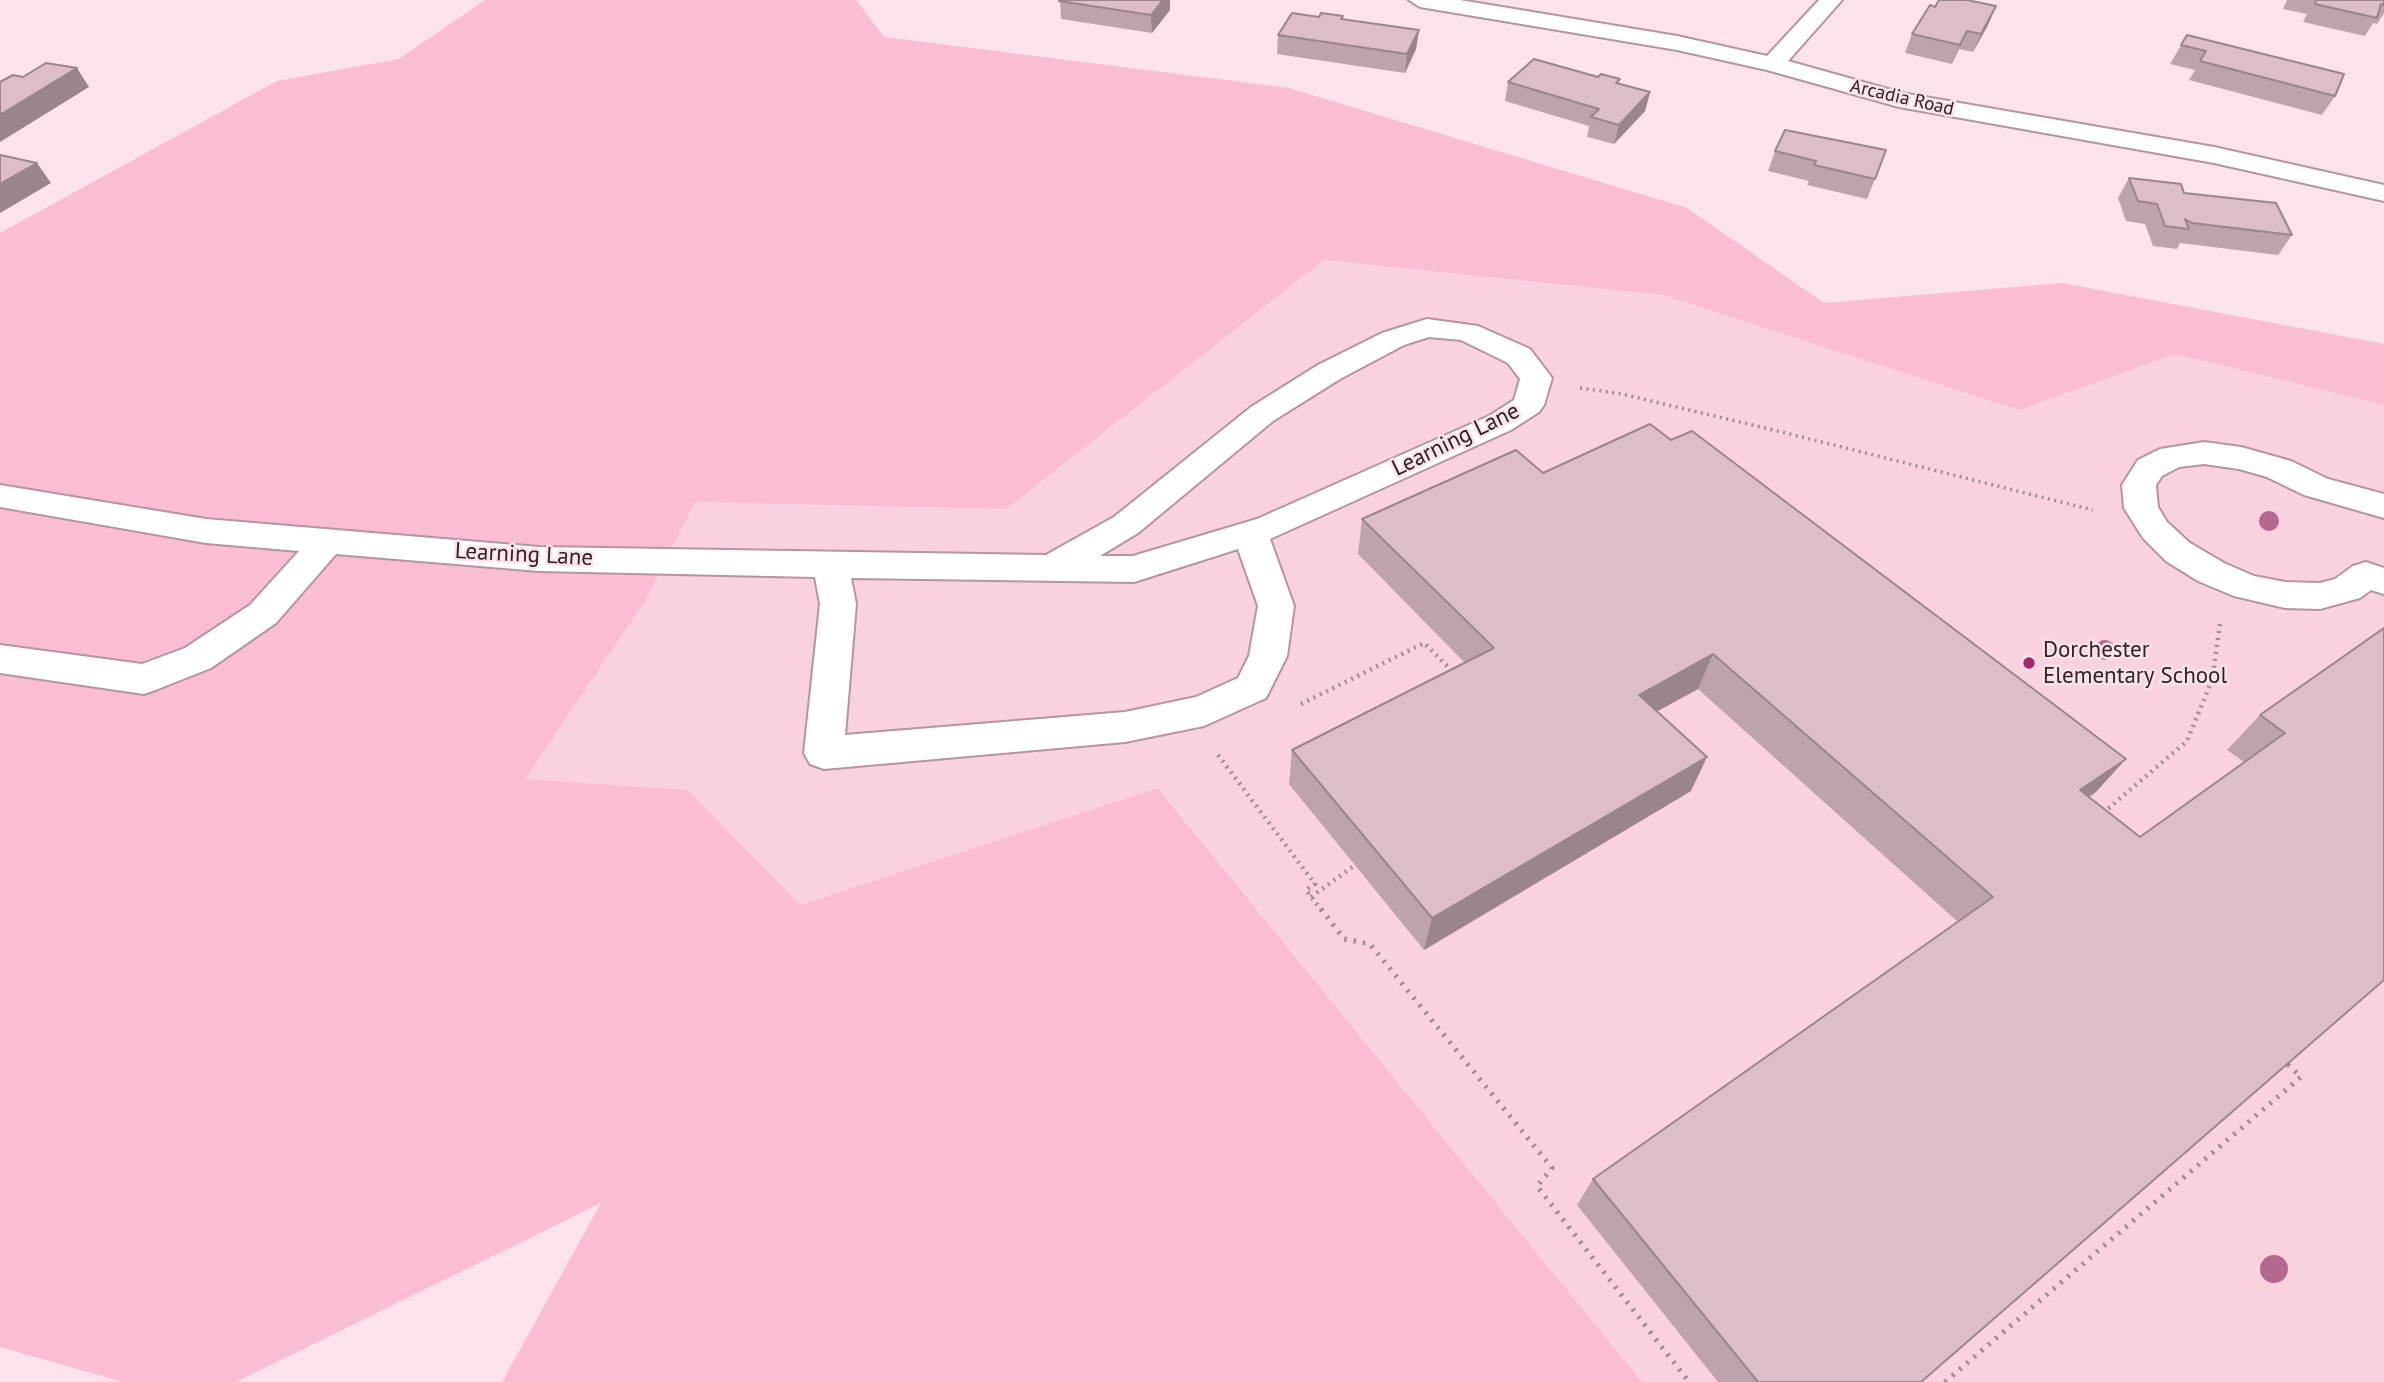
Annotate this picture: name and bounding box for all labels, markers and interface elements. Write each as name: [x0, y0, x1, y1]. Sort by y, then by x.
street label: Arcadia Road: [1848, 75, 1956, 121]
street label: Learning Lane: [1388, 397, 1524, 483]
street label: Learning Lane: [454, 538, 594, 572]
place label: Dorchester Elementary School: [2043, 636, 2227, 690]
marker: Dorchester Elementary School: [2021, 655, 2037, 671]

